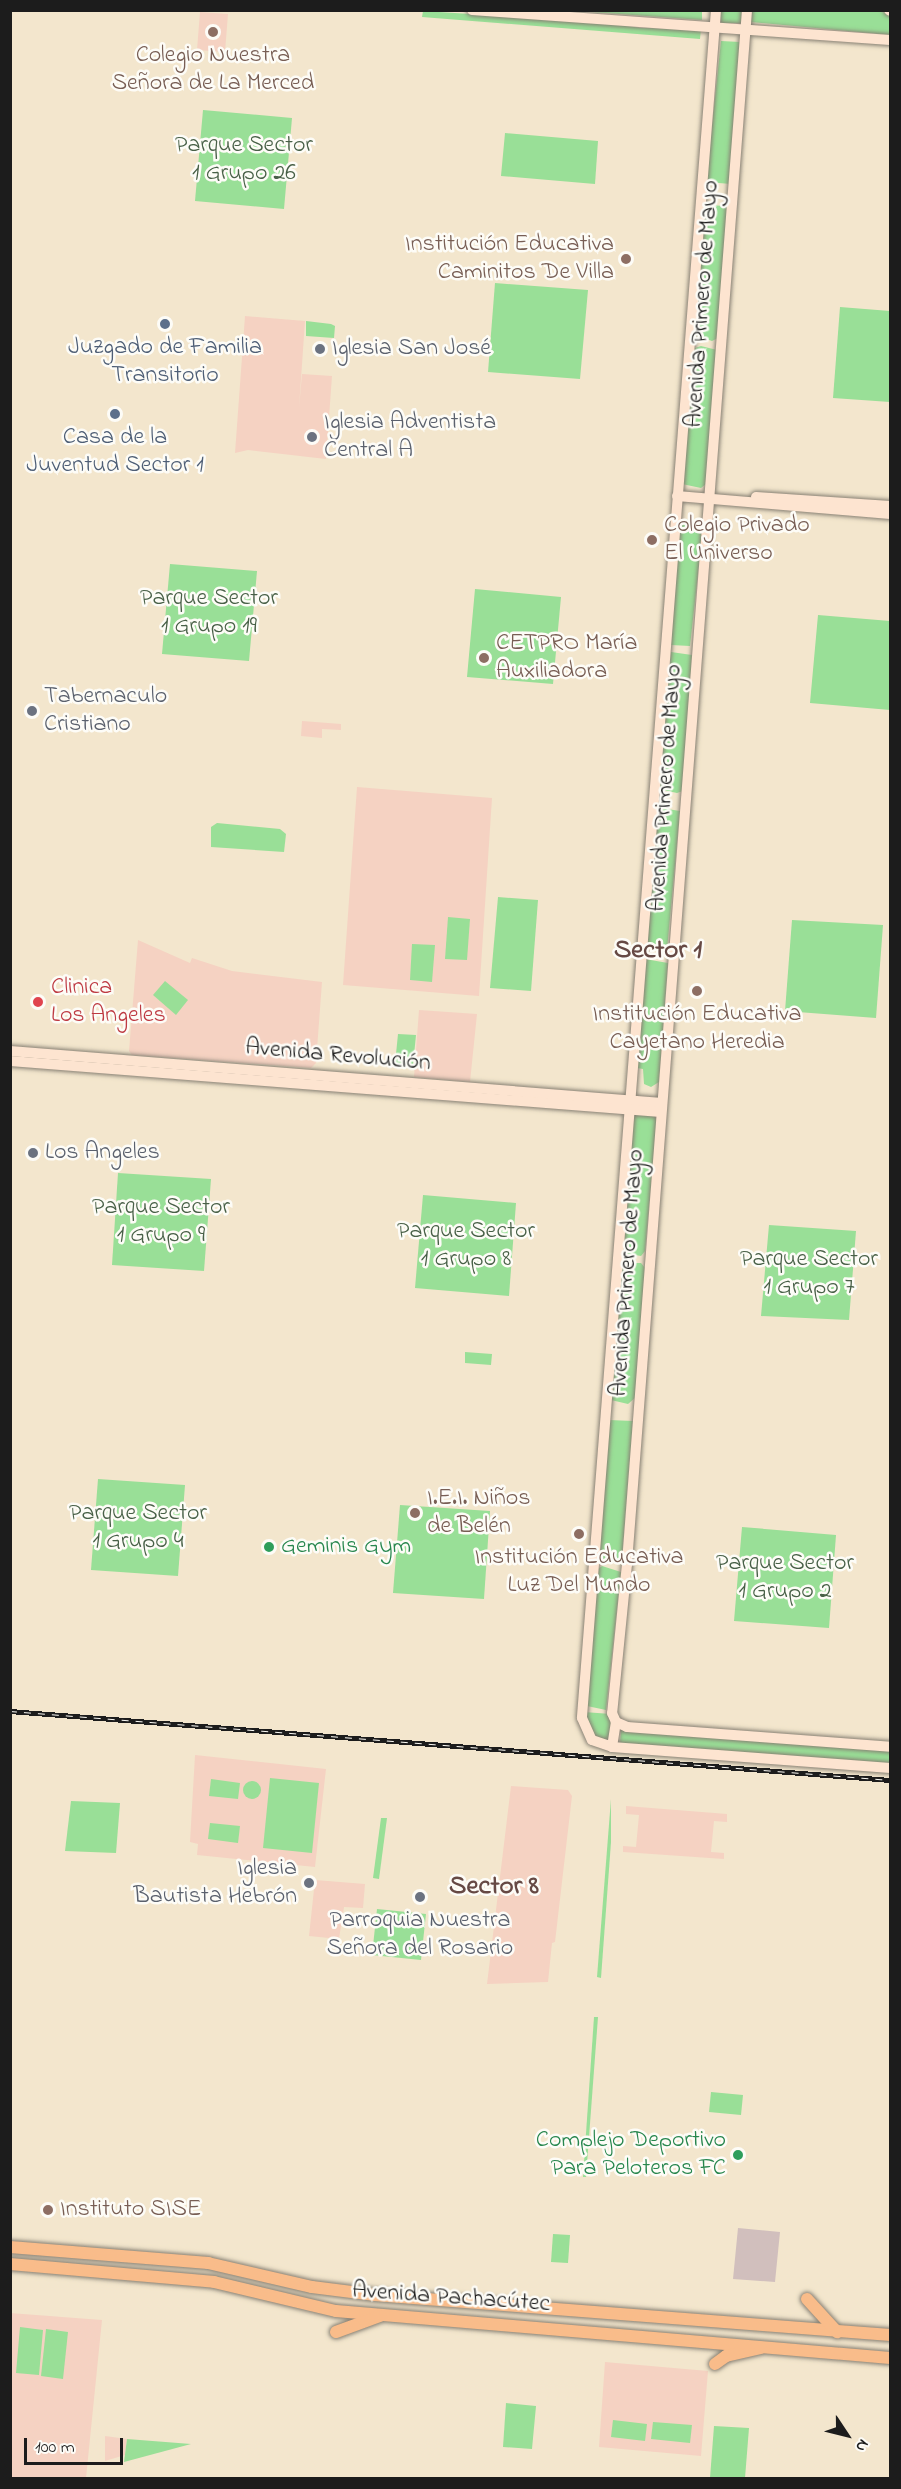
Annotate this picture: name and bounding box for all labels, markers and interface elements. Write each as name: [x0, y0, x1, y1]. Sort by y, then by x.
marker: Colegio Nuestra Señora de La Merced: [206, 25, 220, 39]
place label: Colegio Nuestra Señora de La Merced: [112, 42, 314, 98]
park label: Parque Sector 1 Grupo 26: [175, 132, 313, 188]
street label: Avenida Primero de Mayo: [680, 179, 726, 429]
place label: Institución Educativa Caminitos De Villa: [405, 231, 614, 287]
marker: Institución Educativa Caminitos De Villa: [619, 252, 633, 266]
marker: Juzgado de Familia Transitorio: [158, 317, 172, 331]
place label: Juzgado de Familia Transitorio: [68, 334, 262, 390]
place label: Iglesia San José: [332, 335, 491, 363]
marker: Iglesia San José: [313, 342, 327, 356]
marker: Casa de la Juventud Sector 1: [108, 407, 122, 421]
place label: Iglesia Adventista Central A: [324, 409, 496, 465]
place label: Casa de la Juventud Sector 1: [26, 424, 204, 480]
marker: Iglesia Adventista Central A: [305, 430, 319, 444]
place label: Colegio Privado El Universo: [664, 512, 810, 568]
marker: Colegio Privado El Universo: [645, 533, 659, 547]
park label: Parque Sector 1 Grupo 19: [140, 585, 278, 641]
place label: CETPRO María Auxiliadora: [496, 630, 637, 686]
marker: CETPRO María Auxiliadora: [477, 651, 491, 665]
street label: Avenida Primero de Mayo: [643, 663, 689, 913]
place label: Tabernaculo Cristiano: [44, 683, 167, 739]
marker: Tabernaculo Cristiano: [25, 704, 39, 718]
district label: Sector 1: [614, 935, 702, 967]
place label: Clinica Los Angeles: [51, 974, 166, 1030]
marker: Institución Educativa Cayetano Heredia: [690, 984, 704, 998]
marker: Clinica Los Angeles: [29, 993, 47, 1011]
place label: Institución Educativa Cayetano Heredia: [593, 1001, 801, 1057]
street label: Avenida Revolución: [244, 1034, 432, 1078]
place label: Los Angeles: [45, 1139, 160, 1167]
marker: Los Angeles: [26, 1146, 40, 1160]
street label: Avenida Primero de Mayo: [605, 1148, 651, 1398]
park label: Parque Sector 1 Grupo 9: [92, 1194, 230, 1250]
park label: Parque Sector 1 Grupo 8: [397, 1218, 535, 1274]
park label: Parque Sector 1 Grupo 7: [740, 1246, 878, 1302]
place label: I.E.I. Niños de Belén: [427, 1485, 531, 1541]
park label: Parque Sector 1 Grupo 4: [69, 1500, 207, 1556]
marker: I.E.I. Niños de Belén: [408, 1506, 422, 1520]
marker: Institución Educativa Luz Del Mundo: [572, 1527, 586, 1541]
place label: Geminis Gym: [281, 1533, 411, 1561]
marker: Geminis Gym: [262, 1540, 276, 1554]
place label: Institución Educativa Luz Del Mundo: [475, 1544, 683, 1600]
park label: Parque Sector 1 Grupo 2: [716, 1550, 854, 1606]
place label: Iglesia Bautista Hebrón: [133, 1855, 297, 1911]
district label: Sector 8: [449, 1871, 539, 1903]
marker: Iglesia Bautista Hebrón: [302, 1876, 316, 1890]
marker: Parroquia Nuestra Señora del Rosario: [413, 1890, 427, 1904]
place label: Parroquia Nuestra Señora del Rosario: [327, 1907, 513, 1963]
place label: Complejo Deportivo Para Peloteros FC: [536, 2127, 726, 2183]
marker: Complejo Deportivo Para Peloteros FC: [731, 2148, 745, 2162]
place label: Instituto SISE: [60, 2196, 201, 2224]
marker: Instituto SISE: [41, 2203, 55, 2217]
street label: Avenida Pachacútec: [351, 2277, 551, 2319]
north arrow: [817, 2405, 877, 2465]
scale bar: [27, 2426, 126, 2464]
text: N: [849, 2434, 875, 2457]
text: 100 m: [35, 2435, 75, 2461]

